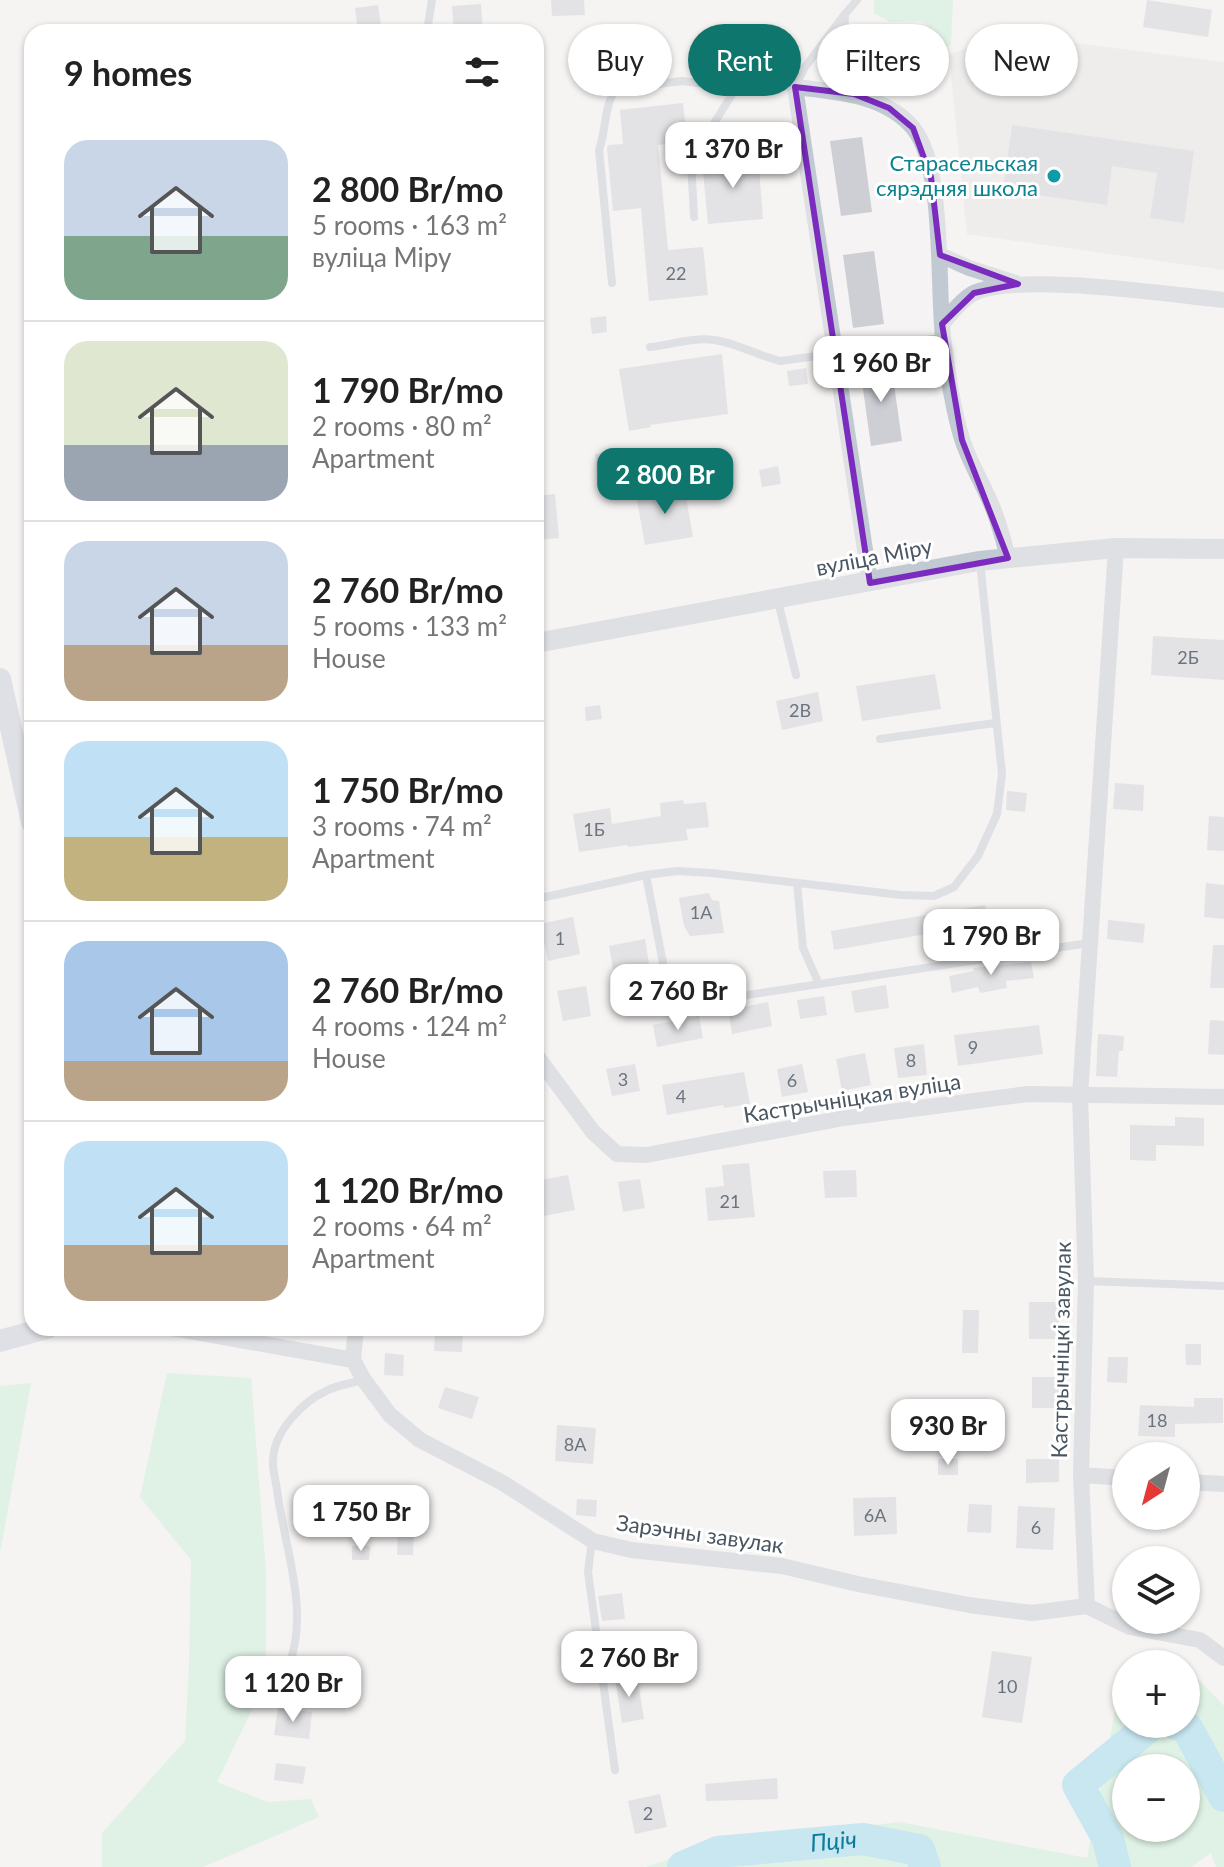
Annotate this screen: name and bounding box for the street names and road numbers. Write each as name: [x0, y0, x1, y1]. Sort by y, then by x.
street label: вуліца Міру: [813, 532, 935, 581]
street label: Кастрычніцкая вуліца: [741, 1067, 963, 1128]
street label: Кастрычніцкі завулак: [1045, 1241, 1076, 1459]
street label: Зарэчны завулак: [615, 1508, 786, 1559]

